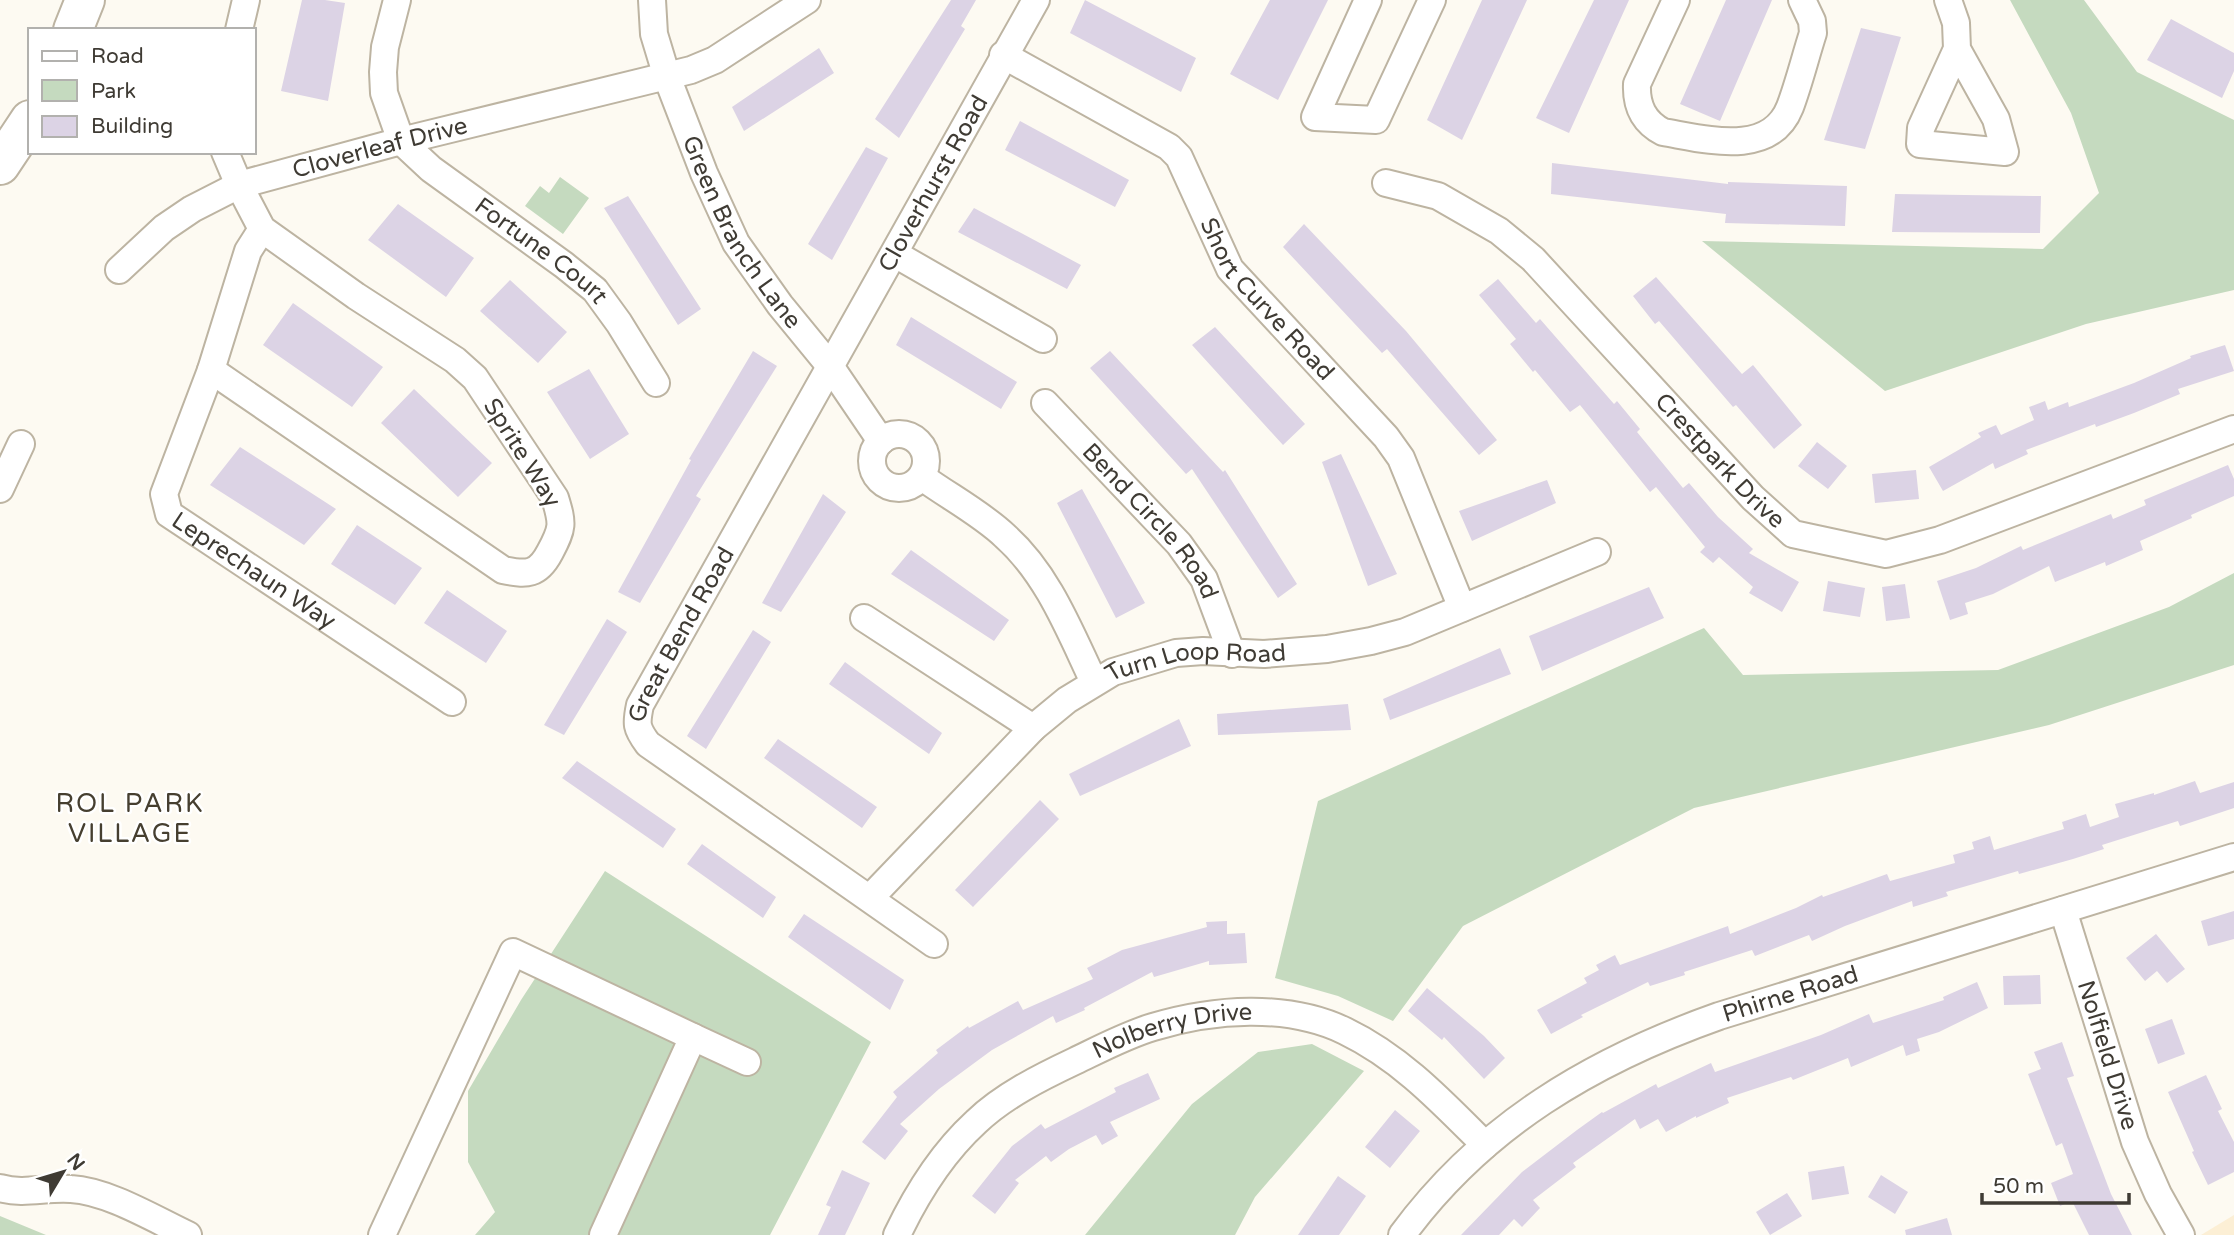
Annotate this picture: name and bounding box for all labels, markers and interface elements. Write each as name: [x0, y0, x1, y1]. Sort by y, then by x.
legend: [28, 28, 256, 154]
text: Road: [91, 44, 144, 69]
text: Park: [91, 79, 136, 104]
street label: Cloverhurst Road: [872, 90, 994, 277]
street label: Cloverleaf Drive: [289, 111, 470, 184]
text: Building: [91, 114, 173, 139]
street label: Green Branch Lane: [676, 131, 808, 334]
street label: Fortune Court: [469, 191, 615, 309]
street label: Short Curve Road: [1194, 213, 1340, 386]
street label: Crestpark Drive: [1649, 387, 1791, 534]
street label: Sprite Way: [477, 393, 567, 513]
street label: Bend Circle Road: [1076, 437, 1225, 603]
street label: Leprechaun Way: [167, 506, 342, 635]
street label: Great Bend Road: [623, 542, 740, 724]
street label: Turn Loop Road: [1100, 636, 1287, 688]
district label: ROL PARK VILLAGE: [55, 788, 205, 849]
street label: Phirne Road: [1719, 959, 1862, 1029]
street label: Nolfield Drive: [2071, 977, 2145, 1133]
street label: Nolberry Drive: [1087, 997, 1253, 1065]
north arrow: [28, 1137, 98, 1207]
text: N: [62, 1149, 89, 1175]
scale bar: [1982, 1162, 2129, 1206]
text: 50 m: [1993, 1174, 2044, 1199]

